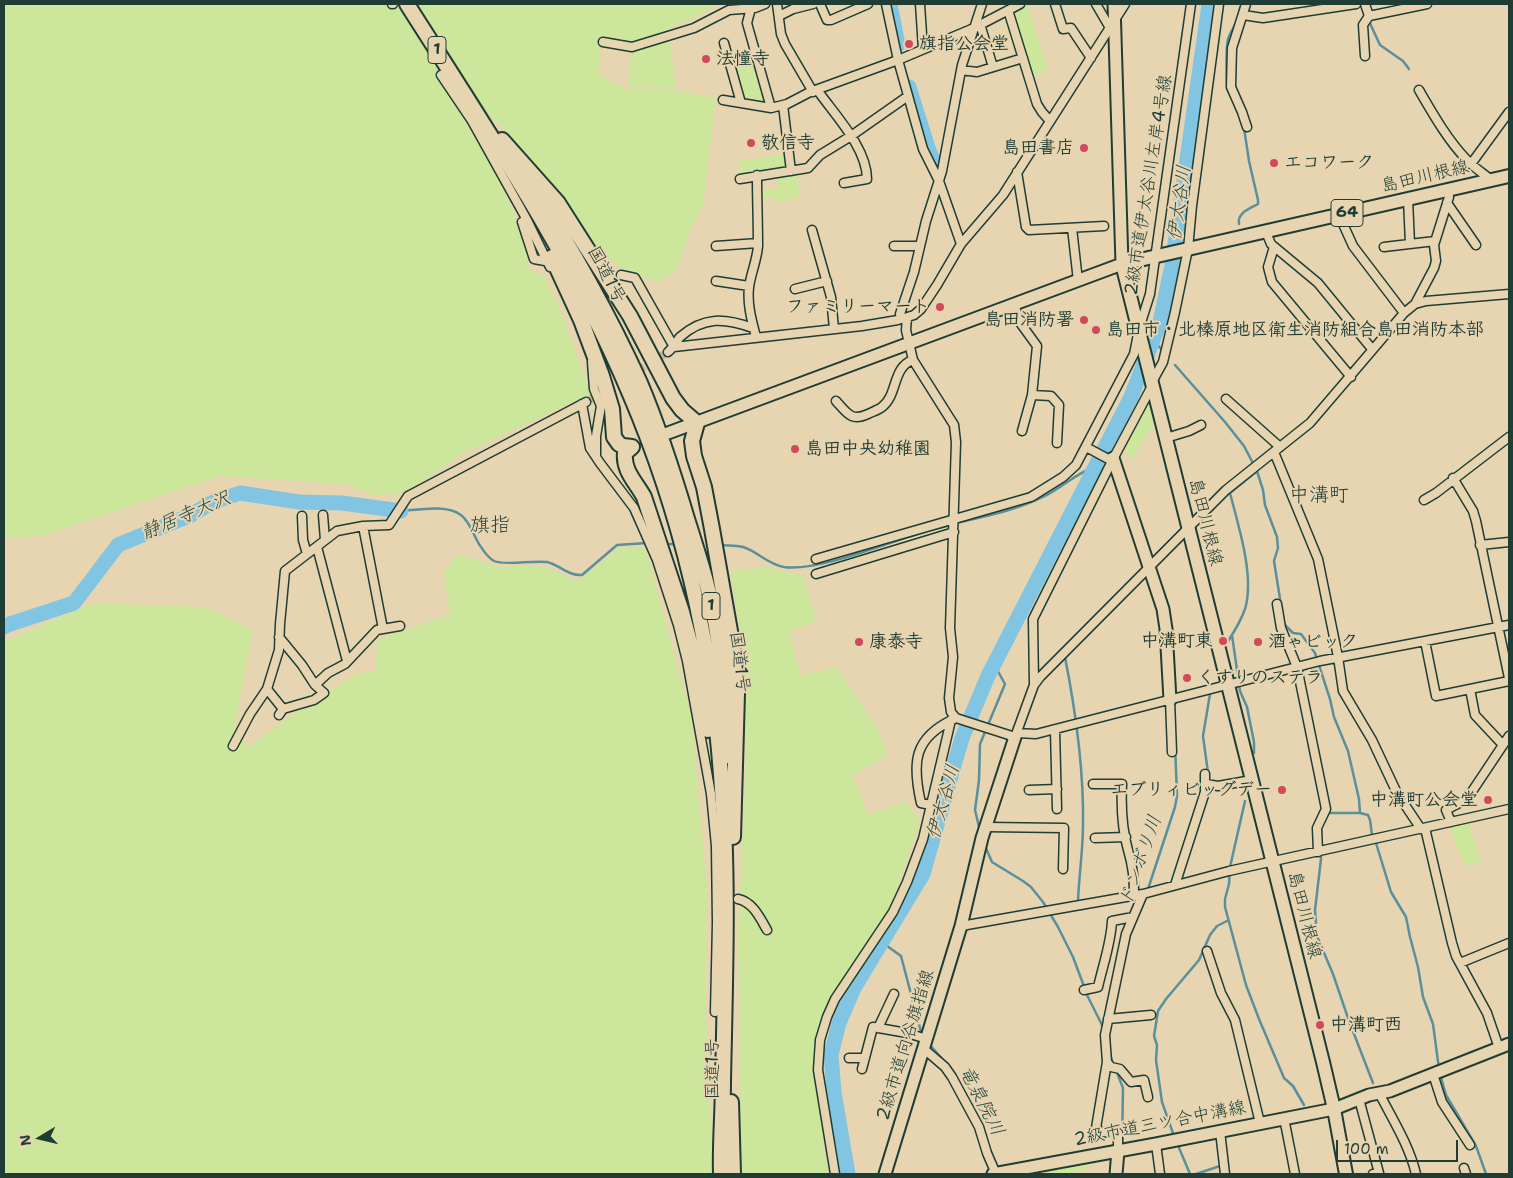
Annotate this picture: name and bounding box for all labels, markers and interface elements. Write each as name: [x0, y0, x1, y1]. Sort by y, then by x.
place label: 旗指公会堂: [919, 33, 1009, 55]
road number: 1: [428, 36, 446, 64]
marker: 旗指公会堂: [903, 38, 915, 50]
place label: 法憧寺: [716, 48, 770, 70]
marker: 法憧寺: [700, 53, 712, 65]
street label: 2級市道伊太谷川左岸4号線: [1121, 73, 1177, 297]
place label: 敬信寺: [761, 132, 815, 154]
marker: 敬信寺: [745, 137, 757, 149]
place label: 島田書店: [1002, 137, 1074, 159]
marker: 島田書店: [1078, 142, 1090, 154]
place label: エコワーク: [1284, 152, 1374, 174]
street label: 島田川根線: [1379, 156, 1471, 198]
marker: エコワーク: [1268, 157, 1280, 169]
water label: 伊太谷川: [1163, 164, 1197, 242]
road number: 64: [1331, 200, 1363, 227]
street label: 国道1号: [582, 243, 630, 307]
place label: ファミリーマート: [786, 296, 930, 318]
marker: ファミリーマート: [934, 301, 946, 313]
place label: 島田消防署: [984, 309, 1074, 331]
marker: 島田消防署: [1078, 314, 1090, 326]
place label: 島田市・北榛原地区衛生消防組合島田消防本部: [1106, 319, 1484, 341]
marker: 島田市・北榛原地区衛生消防組合島田消防本部: [1090, 324, 1102, 336]
place label: 島田中央幼稚園: [805, 438, 931, 460]
marker: 島田中央幼稚園: [789, 443, 801, 455]
street label: 島田川根線: [1184, 476, 1226, 568]
district label: 中溝町: [1289, 484, 1349, 508]
water label: 静居寺大沢: [138, 487, 234, 545]
district label: 旗指: [470, 514, 510, 538]
road number: 1: [702, 592, 720, 620]
street label: 国道1号: [725, 630, 753, 694]
place label: 中溝町東: [1141, 630, 1213, 652]
place label: 康泰寺: [869, 631, 923, 653]
place label: 酒ゃビック: [1268, 631, 1358, 653]
marker: 中溝町東: [1217, 635, 1229, 647]
marker: 康泰寺: [853, 636, 865, 648]
marker: 酒ゃビック: [1252, 636, 1264, 648]
place label: くすりのステラ: [1197, 667, 1323, 689]
marker: くすりのステラ: [1181, 672, 1193, 684]
water label: 伊太谷川: [923, 762, 965, 842]
place label: エブリィビッグデー: [1110, 779, 1272, 801]
marker: エブリィビッグデー: [1276, 784, 1288, 796]
place label: 中溝町公会堂: [1370, 789, 1478, 811]
marker: 中溝町公会堂: [1482, 794, 1494, 806]
water label: ドンボリ川: [1115, 812, 1167, 910]
street label: 島田川根線: [1283, 869, 1325, 961]
street label: 2級市道向谷旗指線: [873, 967, 939, 1123]
place label: 中溝町西: [1330, 1014, 1402, 1036]
marker: 中溝町西: [1314, 1019, 1326, 1031]
street label: 国道1号: [702, 1038, 724, 1100]
water label: 竜泉院川: [954, 1062, 1008, 1140]
street label: 2級市道三ツ合中溝線: [1072, 1097, 1248, 1151]
north arrow: [15, 1113, 65, 1163]
scale bar: [1338, 1130, 1460, 1162]
text: N: [15, 1133, 35, 1147]
text: 100 m: [1344, 1139, 1389, 1159]

